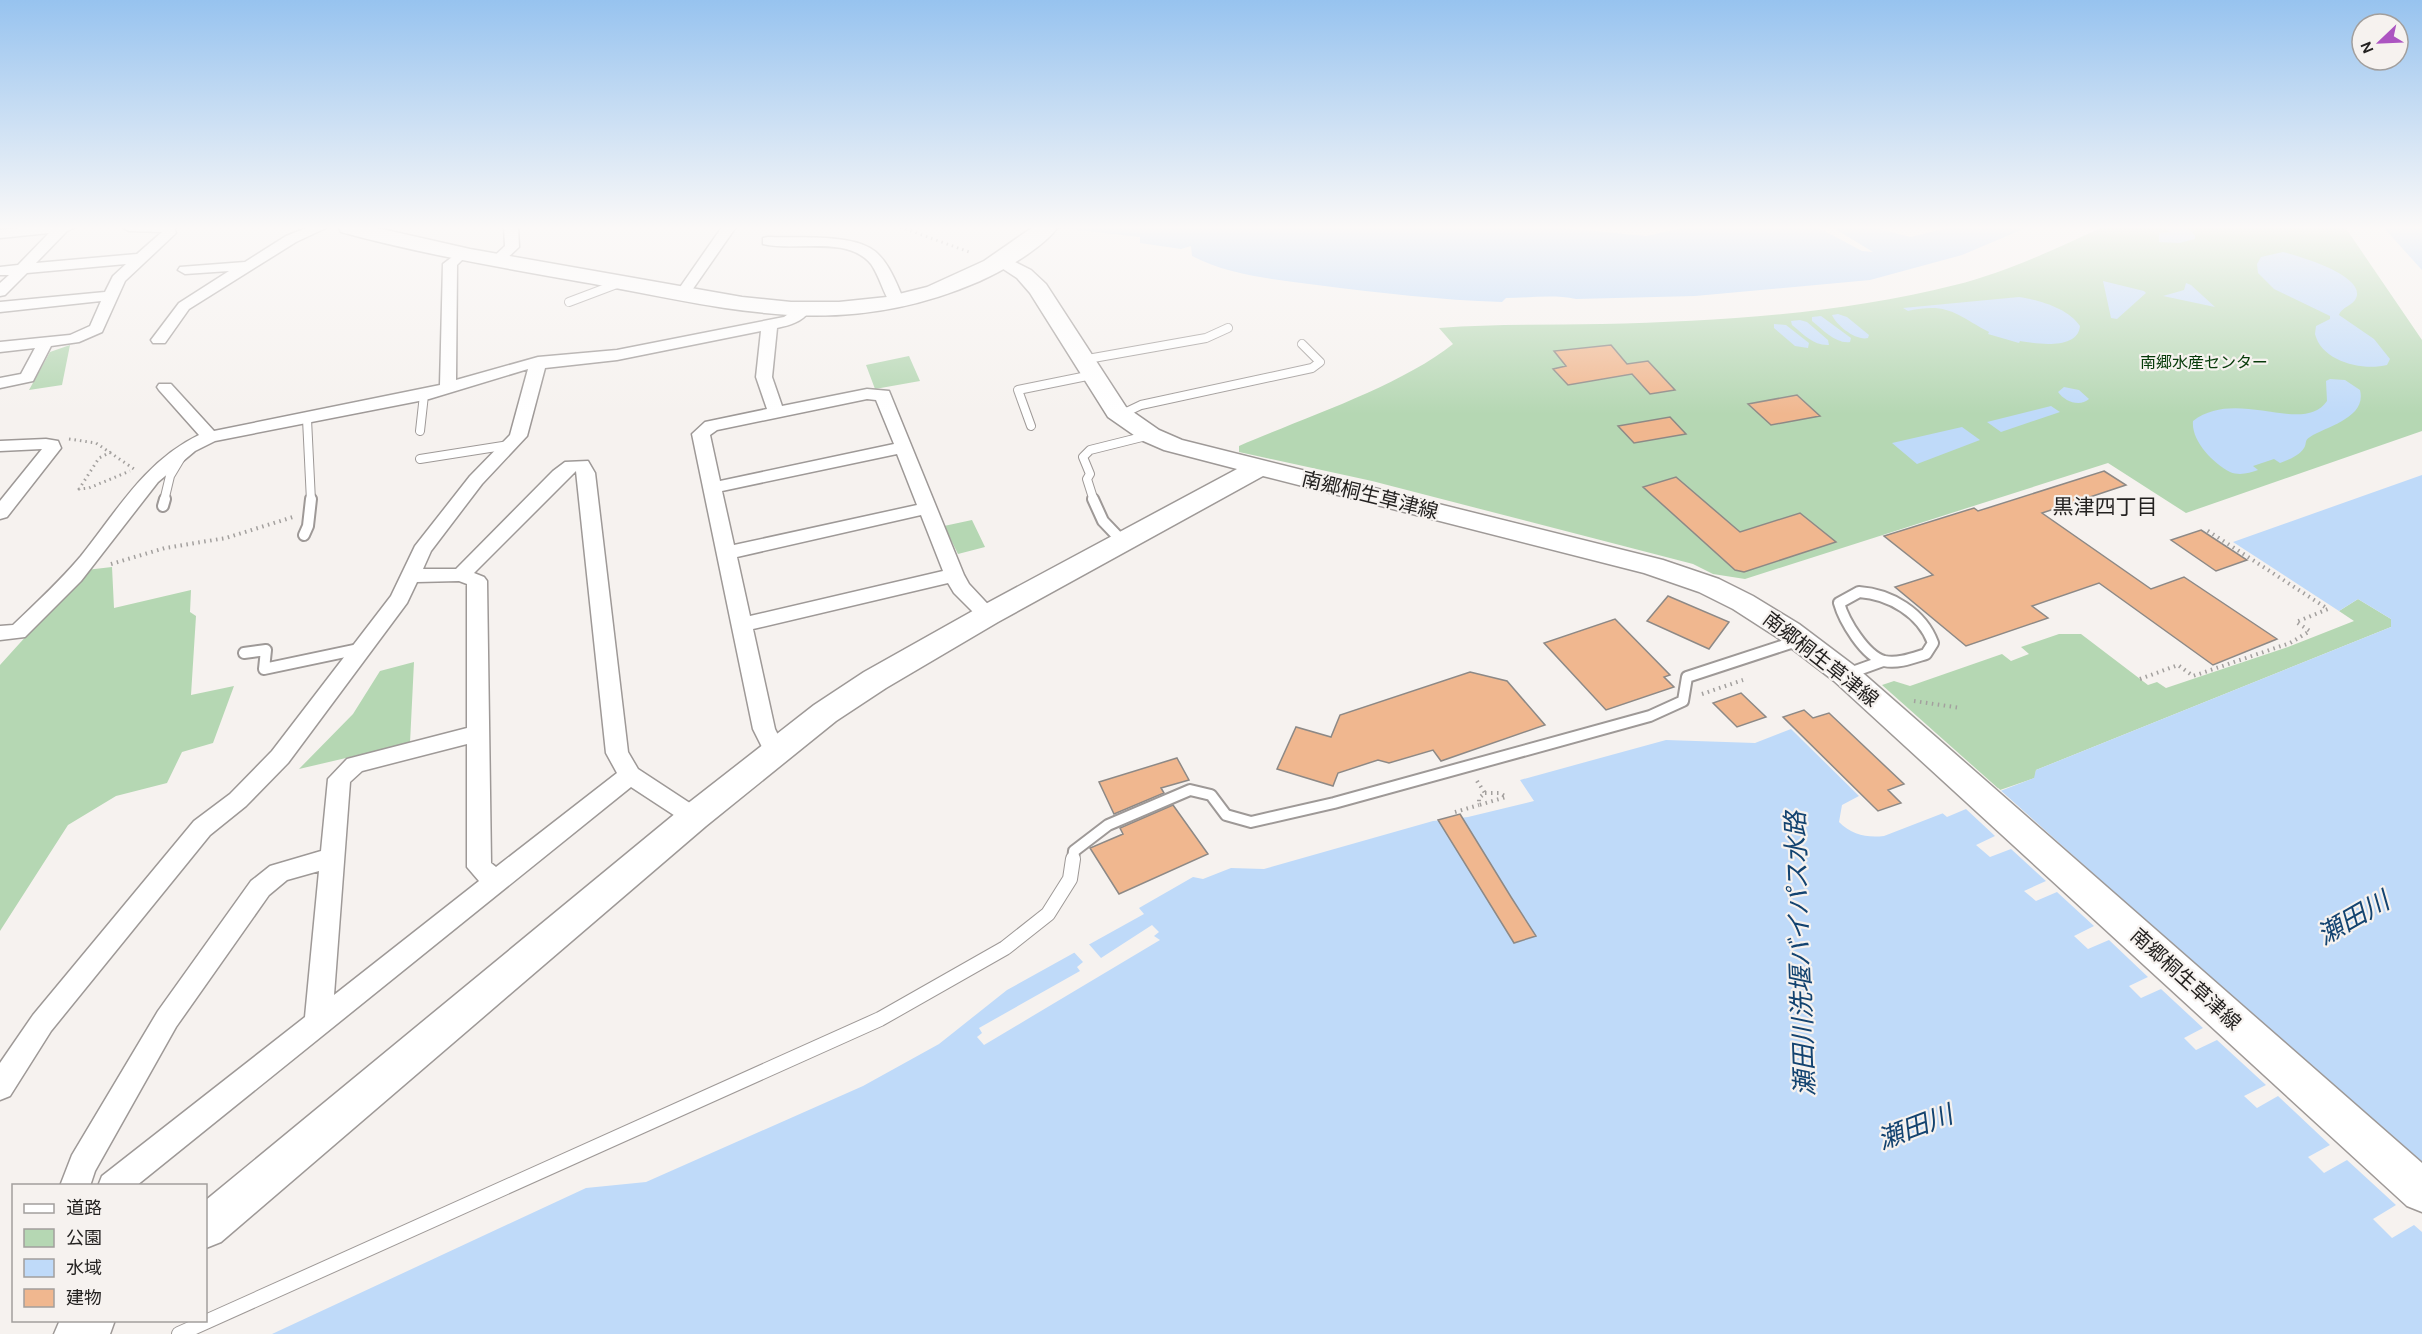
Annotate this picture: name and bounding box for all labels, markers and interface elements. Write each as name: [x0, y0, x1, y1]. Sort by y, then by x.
north arrow: [2350, 12, 2410, 72]
text: N: [2356, 39, 2378, 57]
park label: 南郷水産センター: [2140, 353, 2268, 372]
street label: 南郷桐生草津線: [1299, 467, 1441, 524]
district label: 黒津四丁目: [2053, 495, 2158, 519]
street label: 南郷桐生草津線: [1758, 607, 1883, 712]
water label: 瀬田川洗堰バイパス水路: [1780, 809, 1821, 1097]
water label: 瀬田川: [2312, 884, 2397, 951]
street label: 南郷桐生草津線: [2126, 924, 2245, 1035]
water label: 瀬田川: [1873, 1098, 1960, 1156]
legend: [12, 1184, 207, 1322]
text: 道路: [66, 1197, 102, 1219]
text: 公園: [66, 1227, 102, 1249]
text: 水域: [66, 1257, 102, 1279]
text: 建物: [66, 1287, 102, 1309]

